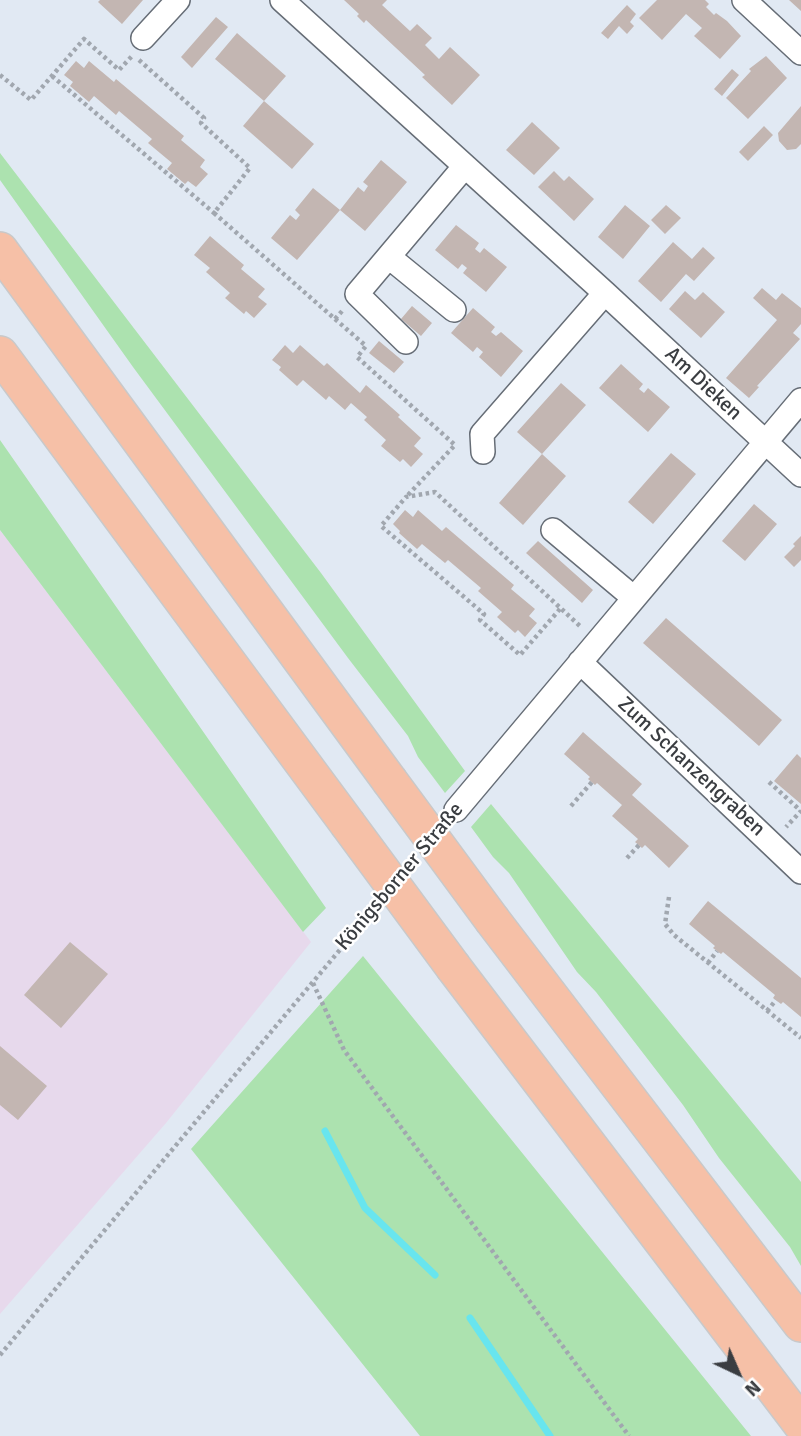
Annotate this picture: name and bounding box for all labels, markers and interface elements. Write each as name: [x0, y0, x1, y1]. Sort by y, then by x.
street label: Am Dieken: [659, 342, 747, 426]
street label: Zum Schanzengraben: [612, 692, 770, 842]
street label: Königsborner Straße: [331, 798, 469, 956]
north arrow: [703, 1338, 773, 1408]
text: N: [739, 1375, 766, 1401]

